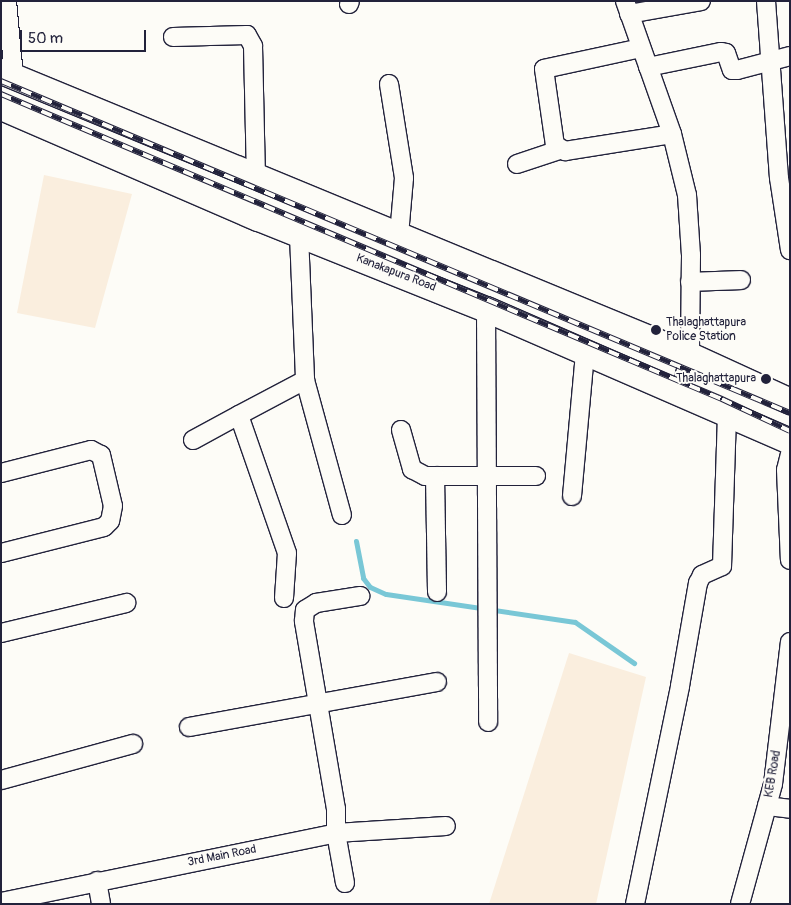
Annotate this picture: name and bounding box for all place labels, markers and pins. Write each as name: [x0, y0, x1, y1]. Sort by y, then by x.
place label: Thalaghattapura Police Station: [666, 316, 746, 344]
marker: Thalaghattapura Police Station: [650, 324, 662, 336]
place label: Thalaghattapura: [676, 372, 756, 386]
marker: Thalaghattapura: [760, 373, 772, 385]

